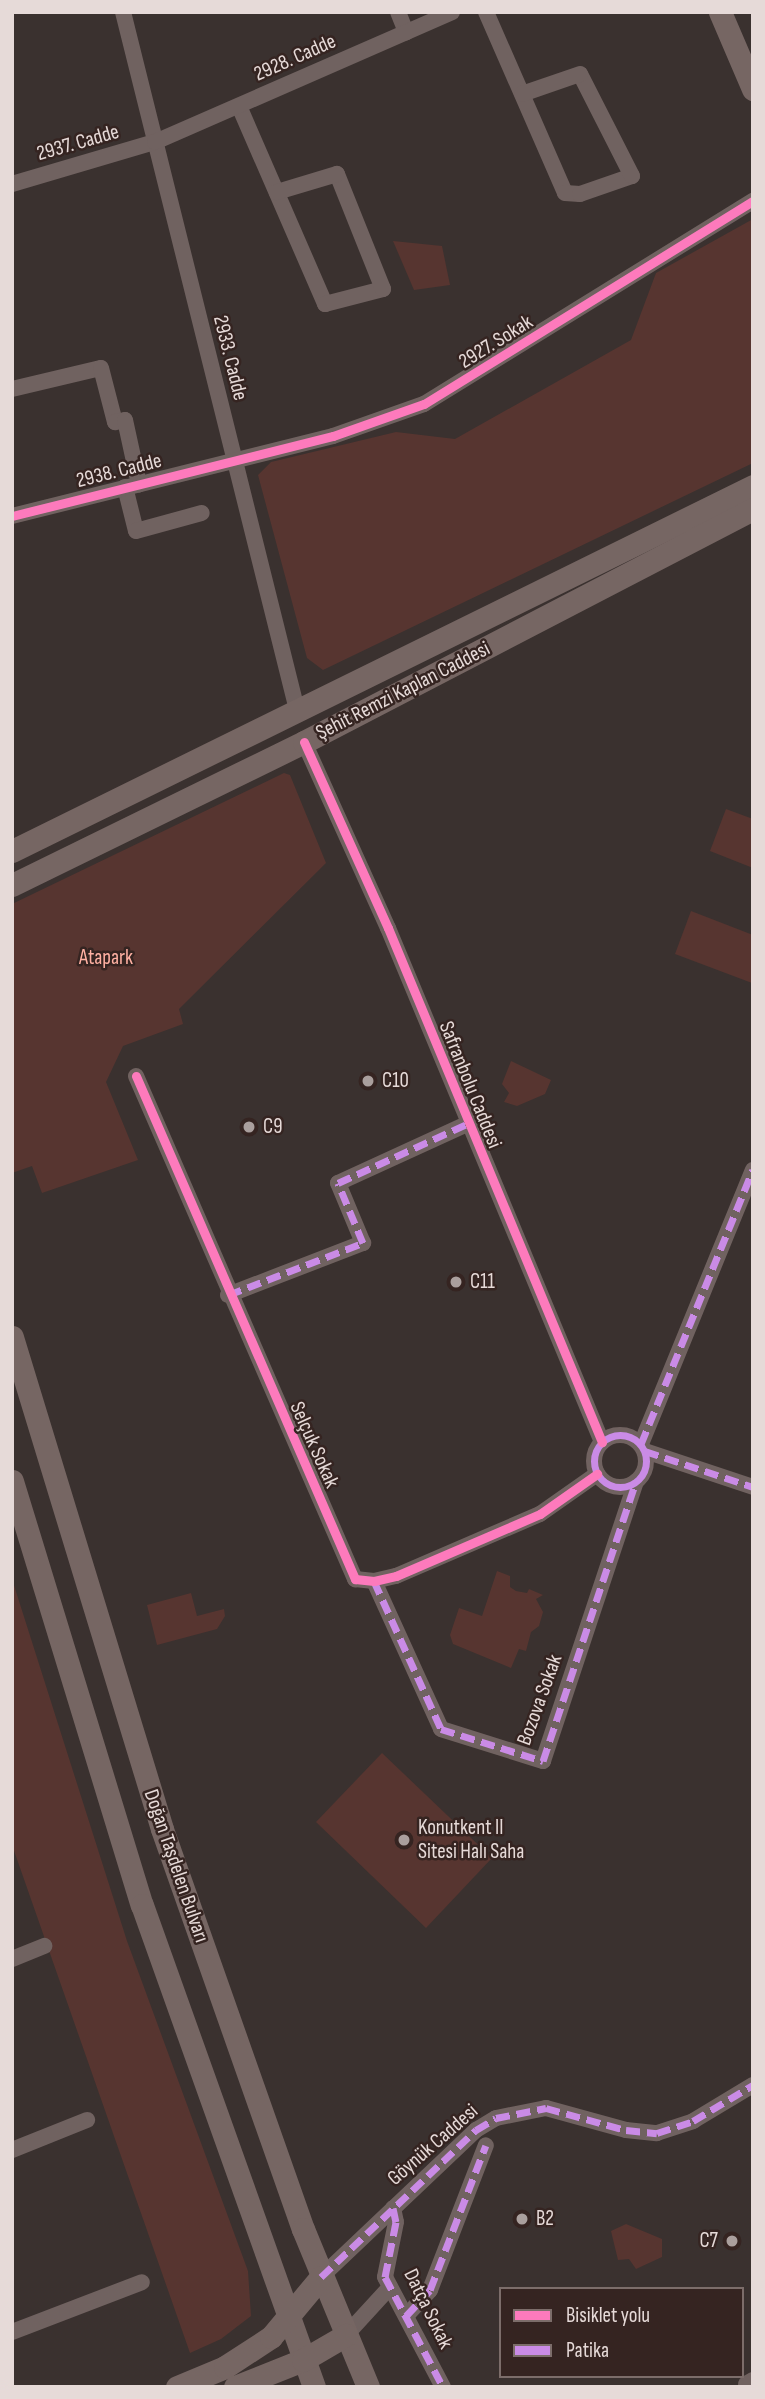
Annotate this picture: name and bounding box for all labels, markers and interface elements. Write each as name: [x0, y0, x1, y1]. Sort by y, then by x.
street label: 2928. Cadde: [250, 29, 340, 87]
street label: 2937. Cadde: [34, 119, 122, 167]
street label: 2927. Sokak: [454, 310, 538, 374]
street label: 2933. Cadde: [207, 313, 253, 403]
street label: 2938. Cadde: [74, 448, 164, 494]
street label: Şehit Remzi Kaplan Caddesi: [312, 636, 494, 746]
park label: Atapark: [79, 945, 133, 971]
street label: Safranbolu Caddesi: [433, 1018, 507, 1152]
place label: C10: [382, 1068, 409, 1094]
marker: C10: [360, 1073, 376, 1089]
place label: C9: [263, 1114, 282, 1140]
marker: C9: [241, 1119, 257, 1135]
place label: C11: [470, 1269, 495, 1295]
marker: C11: [448, 1274, 464, 1290]
street label: Selçuk Sokak: [284, 1398, 344, 1492]
street label: Bozova Sokak: [512, 1651, 568, 1749]
street label: Doğan Taşdelen Bulvarı: [138, 1786, 214, 1946]
place label: Konutkent II Sitesi Halı Saha: [418, 1815, 524, 1865]
marker: Konutkent II Sitesi Halı Saha: [396, 1832, 412, 1848]
street label: Göynük Caddesi: [383, 2099, 483, 2191]
place label: B2: [536, 2206, 554, 2232]
marker: B2: [514, 2211, 530, 2227]
place label: C7: [699, 2228, 718, 2254]
marker: C7: [724, 2233, 740, 2249]
street label: Datça Sokak: [398, 2265, 458, 2353]
legend: [499, 2287, 744, 2378]
text: Bisiklet yolu: [566, 2303, 650, 2328]
text: Patika: [566, 2338, 609, 2363]

